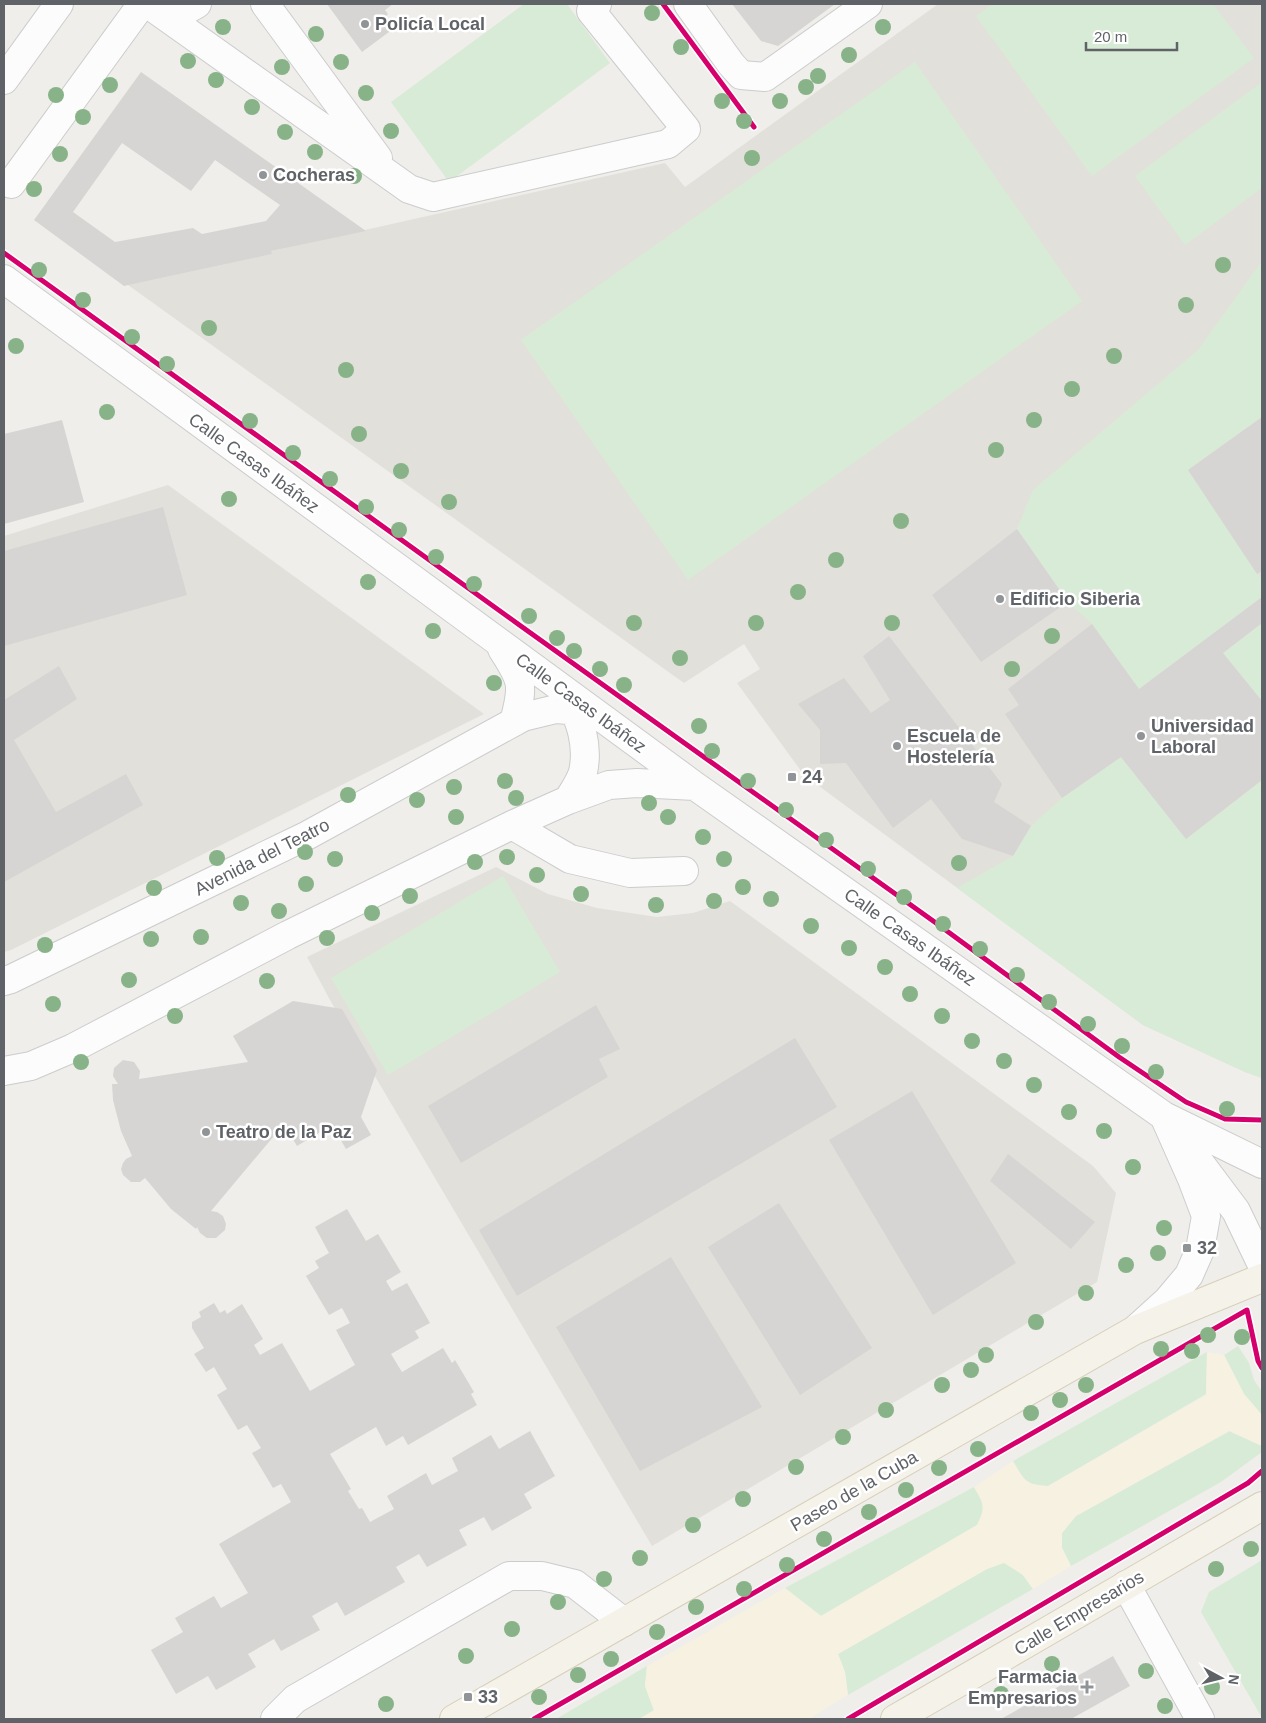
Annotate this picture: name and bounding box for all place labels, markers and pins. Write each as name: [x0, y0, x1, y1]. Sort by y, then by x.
place label: Policía Local: [375, 14, 485, 34]
marker: Policía Local: [359, 18, 371, 30]
place label: Cocheras: [273, 165, 355, 185]
marker: Cocheras: [257, 169, 269, 181]
place label: Edificio Siberia: [1010, 589, 1141, 609]
marker: Edificio Siberia: [994, 593, 1006, 605]
place label: Universidad Laboral: [1151, 716, 1254, 757]
place label: Escuela de Hostelería: [907, 726, 1001, 767]
marker: Universidad Laboral: [1135, 730, 1147, 742]
marker: Escuela de Hostelería: [891, 740, 903, 752]
place label: 24: [802, 767, 822, 787]
marker: 24: [786, 771, 798, 783]
place label: Teatro de la Paz: [216, 1122, 352, 1142]
marker: Teatro de la Paz: [200, 1126, 212, 1138]
place label: 32: [1197, 1238, 1217, 1258]
marker: 32: [1181, 1242, 1193, 1254]
place label: Farmacia Empresarios: [968, 1667, 1078, 1708]
marker: Farmacia Empresarios: [1081, 1681, 1093, 1693]
place label: 33: [478, 1687, 498, 1707]
marker: 33: [462, 1691, 474, 1703]

